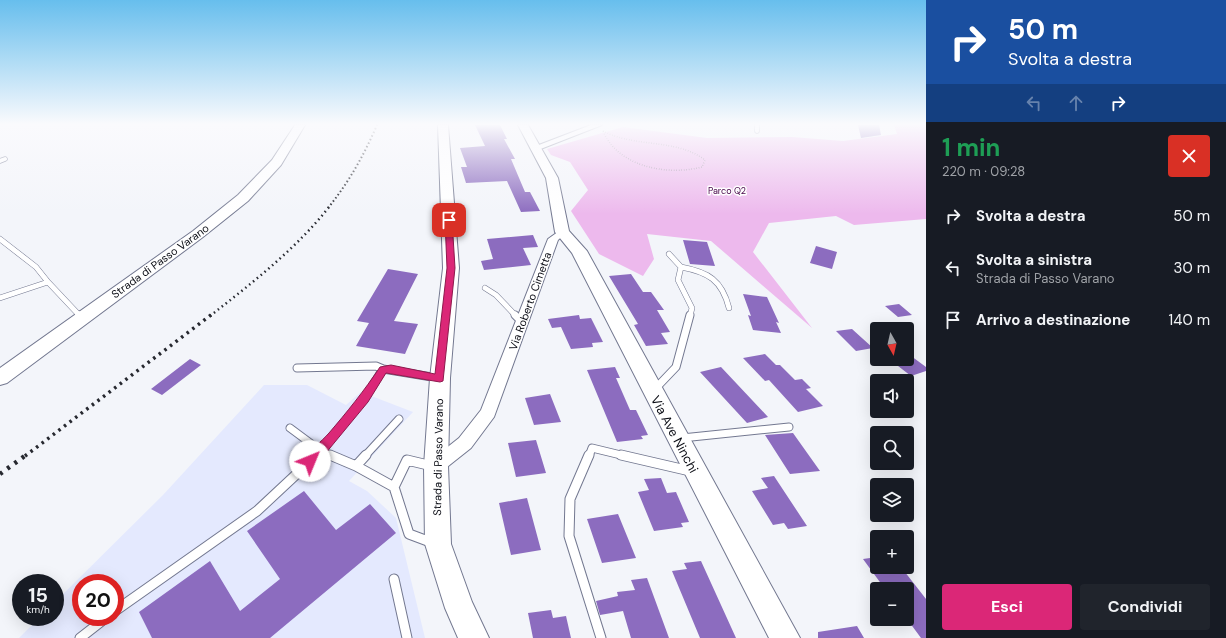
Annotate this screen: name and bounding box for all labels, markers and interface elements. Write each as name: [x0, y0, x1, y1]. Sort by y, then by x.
text: 50 m: [1008, 11, 1078, 48]
icon: right: [942, 16, 994, 68]
text: Svolta a destra: [1008, 47, 1132, 71]
icon: left: [1023, 92, 1045, 114]
icon: ahead: [1065, 92, 1087, 114]
icon: right: [1107, 92, 1129, 114]
text: 1 min: [942, 132, 1000, 163]
button: close: [1168, 135, 1210, 177]
text: 220 m · 09:28: [942, 163, 1025, 180]
park label: Parco Q2: [708, 185, 746, 197]
pin: [432, 203, 466, 237]
icon: right: [942, 205, 964, 227]
text: Svolta a destra: [976, 206, 1086, 226]
text: 50 m: [1173, 206, 1210, 226]
icon: arrive: [438, 209, 460, 231]
street label: Strada di Passo Varano: [108, 221, 212, 301]
street label: Via Roberto Cimetta: [506, 250, 554, 352]
text: Svolta a sinistra: [976, 250, 1092, 270]
icon: left: [942, 257, 964, 279]
text: 30 m: [1174, 258, 1210, 278]
text: Strada di Passo Varano: [976, 270, 1115, 287]
icon: arrive: [942, 309, 964, 331]
text: Arrivo a destinazione: [976, 310, 1130, 330]
text: 140 m: [1169, 310, 1210, 330]
north arrow: [870, 322, 914, 366]
map controls: [870, 322, 914, 626]
button: sound: [870, 374, 914, 418]
street label: Via Ave Ninchi: [647, 393, 702, 476]
street label: Strada di Passo Varano: [430, 398, 446, 516]
button: search: [870, 426, 914, 470]
position arrow: [289, 440, 331, 482]
button: layers: [870, 478, 914, 522]
button: +: [870, 530, 914, 574]
speed limit sign: 20: [72, 574, 124, 626]
text: 15: [28, 582, 48, 608]
button: −: [870, 582, 914, 626]
button: Esci: [942, 584, 1072, 630]
button: Condividi: [1080, 584, 1210, 630]
text: km/h: [26, 603, 50, 616]

